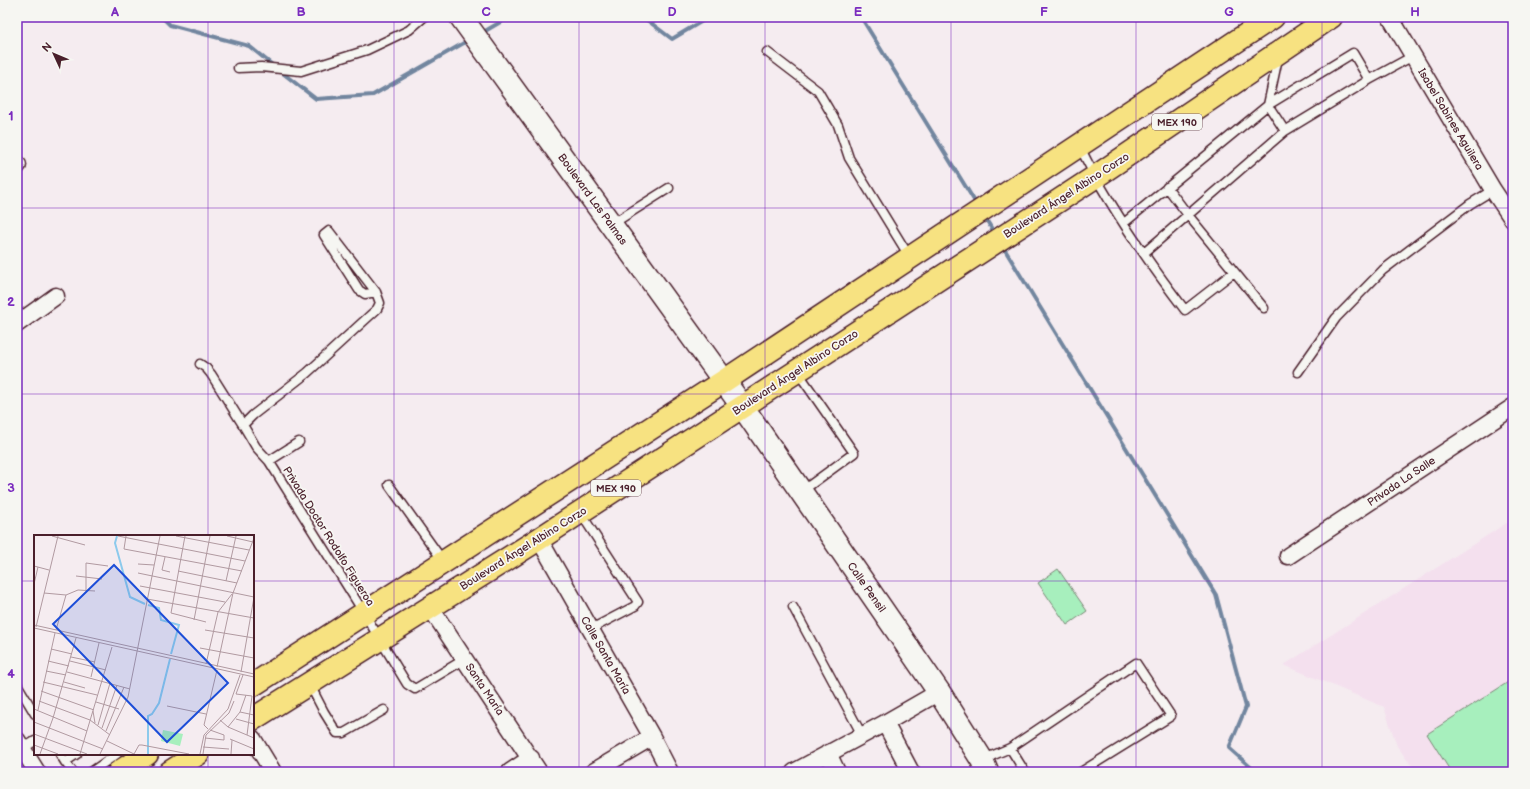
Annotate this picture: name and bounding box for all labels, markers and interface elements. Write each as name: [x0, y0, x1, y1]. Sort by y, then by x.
text: A: [110, 4, 119, 20]
text: B: [296, 4, 306, 20]
text: C: [481, 4, 491, 20]
text: D: [667, 4, 677, 20]
text: E: [854, 4, 863, 20]
text: F: [1040, 4, 1048, 20]
text: G: [1224, 4, 1234, 20]
text: H: [1410, 4, 1420, 20]
north arrow: [34, 34, 74, 74]
text: N: [40, 40, 55, 55]
street label: Isabel Sabines Aguilera: [1415, 66, 1486, 172]
text: 1: [8, 108, 14, 124]
road number: MEX 190: [1152, 114, 1202, 130]
street label: Boulevard Ángel Albino Corzo: [1000, 149, 1132, 241]
street label: Boulevard Las Palmas: [555, 151, 630, 248]
text: 2: [7, 294, 15, 310]
street label: Boulevard Ángel Albino Corzo: [729, 326, 861, 418]
street label: Privada La Salle: [1365, 454, 1438, 509]
street label: Privada Doctor Rodolfo Figueroa: [280, 464, 377, 608]
text: 3: [7, 480, 15, 496]
road number: MEX 190: [591, 480, 641, 496]
street label: Boulevard Ángel Albino Corzo: [457, 503, 589, 593]
inset map: [34, 535, 254, 755]
street label: Calle Pensil: [845, 560, 889, 615]
street label: Calle Santa María: [578, 614, 633, 697]
street label: Santa María: [462, 661, 507, 718]
text: 4: [7, 666, 15, 682]

